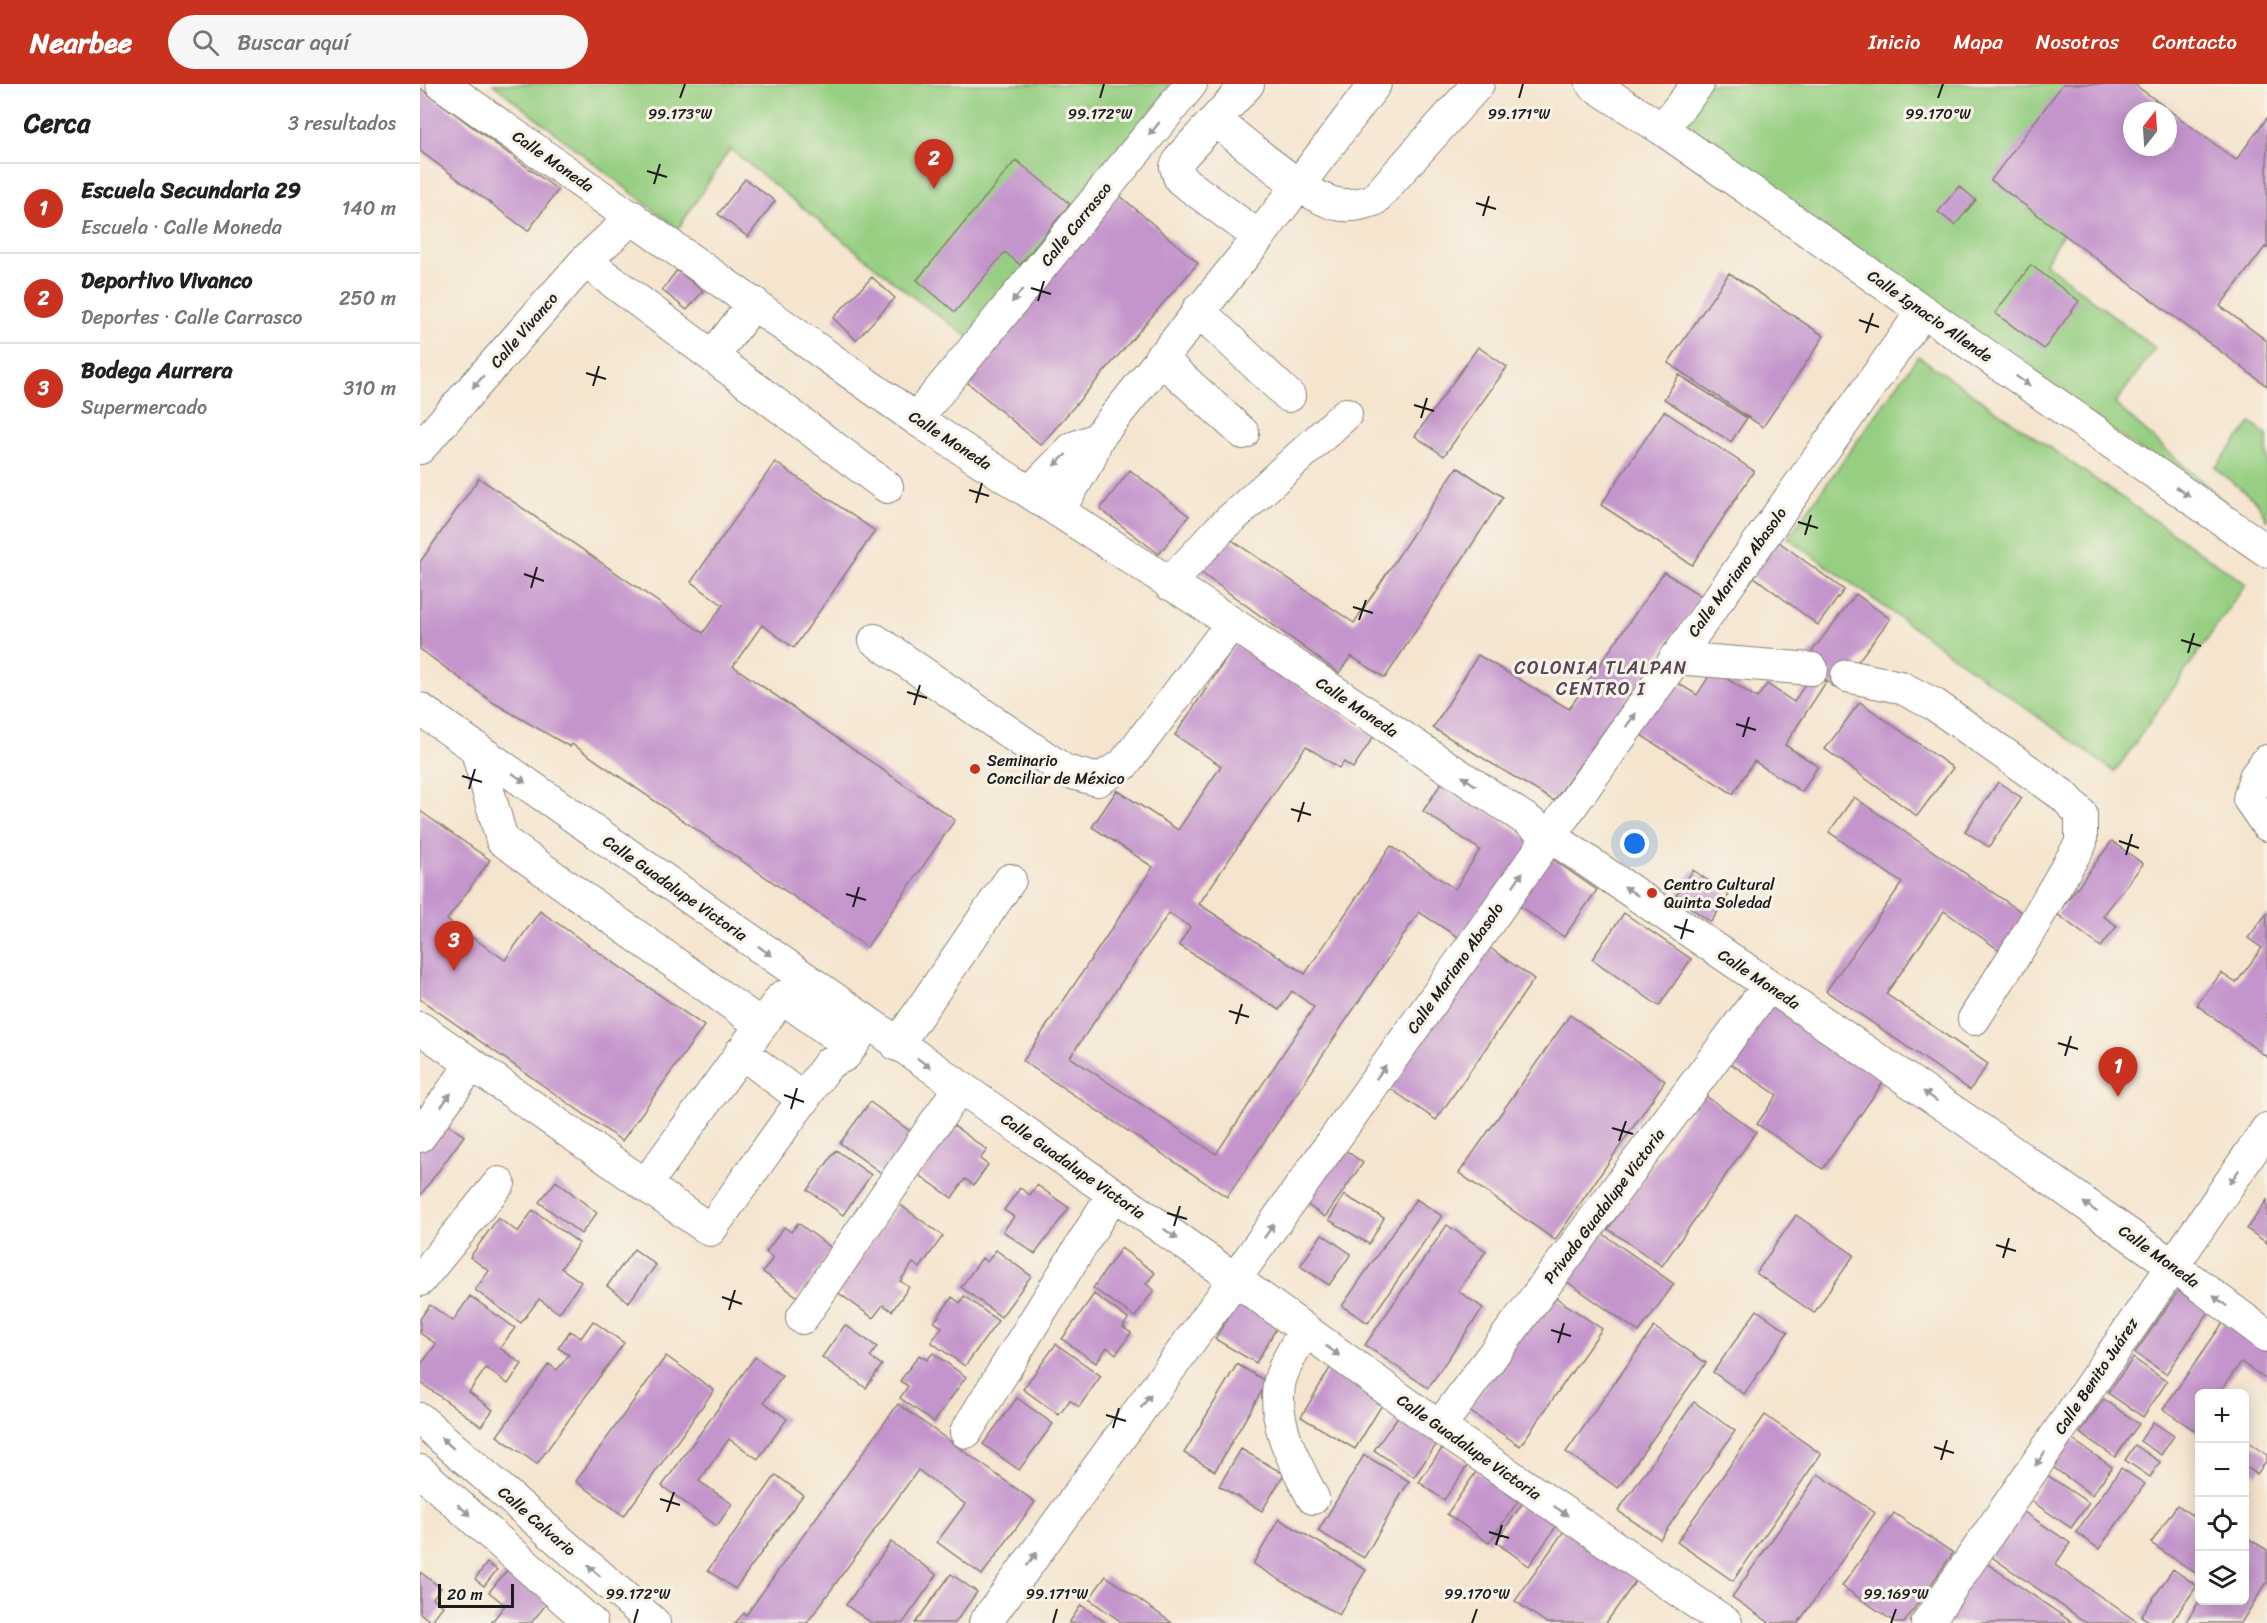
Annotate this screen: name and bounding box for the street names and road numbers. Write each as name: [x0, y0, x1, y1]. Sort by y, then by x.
street label: Calle Moneda: [506, 122, 601, 201]
street label: Calle Carrasco: [1033, 175, 1119, 273]
street label: Calle Ignacio Allende: [1861, 262, 1999, 370]
street label: Calle Vivanco: [482, 285, 566, 375]
street label: Calle Moneda: [902, 402, 998, 478]
street label: Calle Mariano Abasolo: [1680, 501, 1794, 643]
street label: Calle Moneda: [1310, 669, 1405, 746]
street label: Calle Guadalupe Victoria: [596, 827, 754, 950]
street label: Calle Mariano Abasolo: [1399, 896, 1511, 1040]
street label: Calle Moneda: [1712, 941, 1807, 1018]
street label: Calle Guadalupe Victoria: [994, 1105, 1152, 1228]
street label: Privada Guadalupe Victoria: [1536, 1122, 1672, 1290]
street label: Calle Moneda: [2112, 1216, 2207, 1296]
street label: Calle Benito Juárez: [2046, 1311, 2146, 1441]
street label: Calle Guadalupe Victoria: [1390, 1386, 1548, 1509]
street label: Calle Calvario: [491, 1478, 583, 1564]

